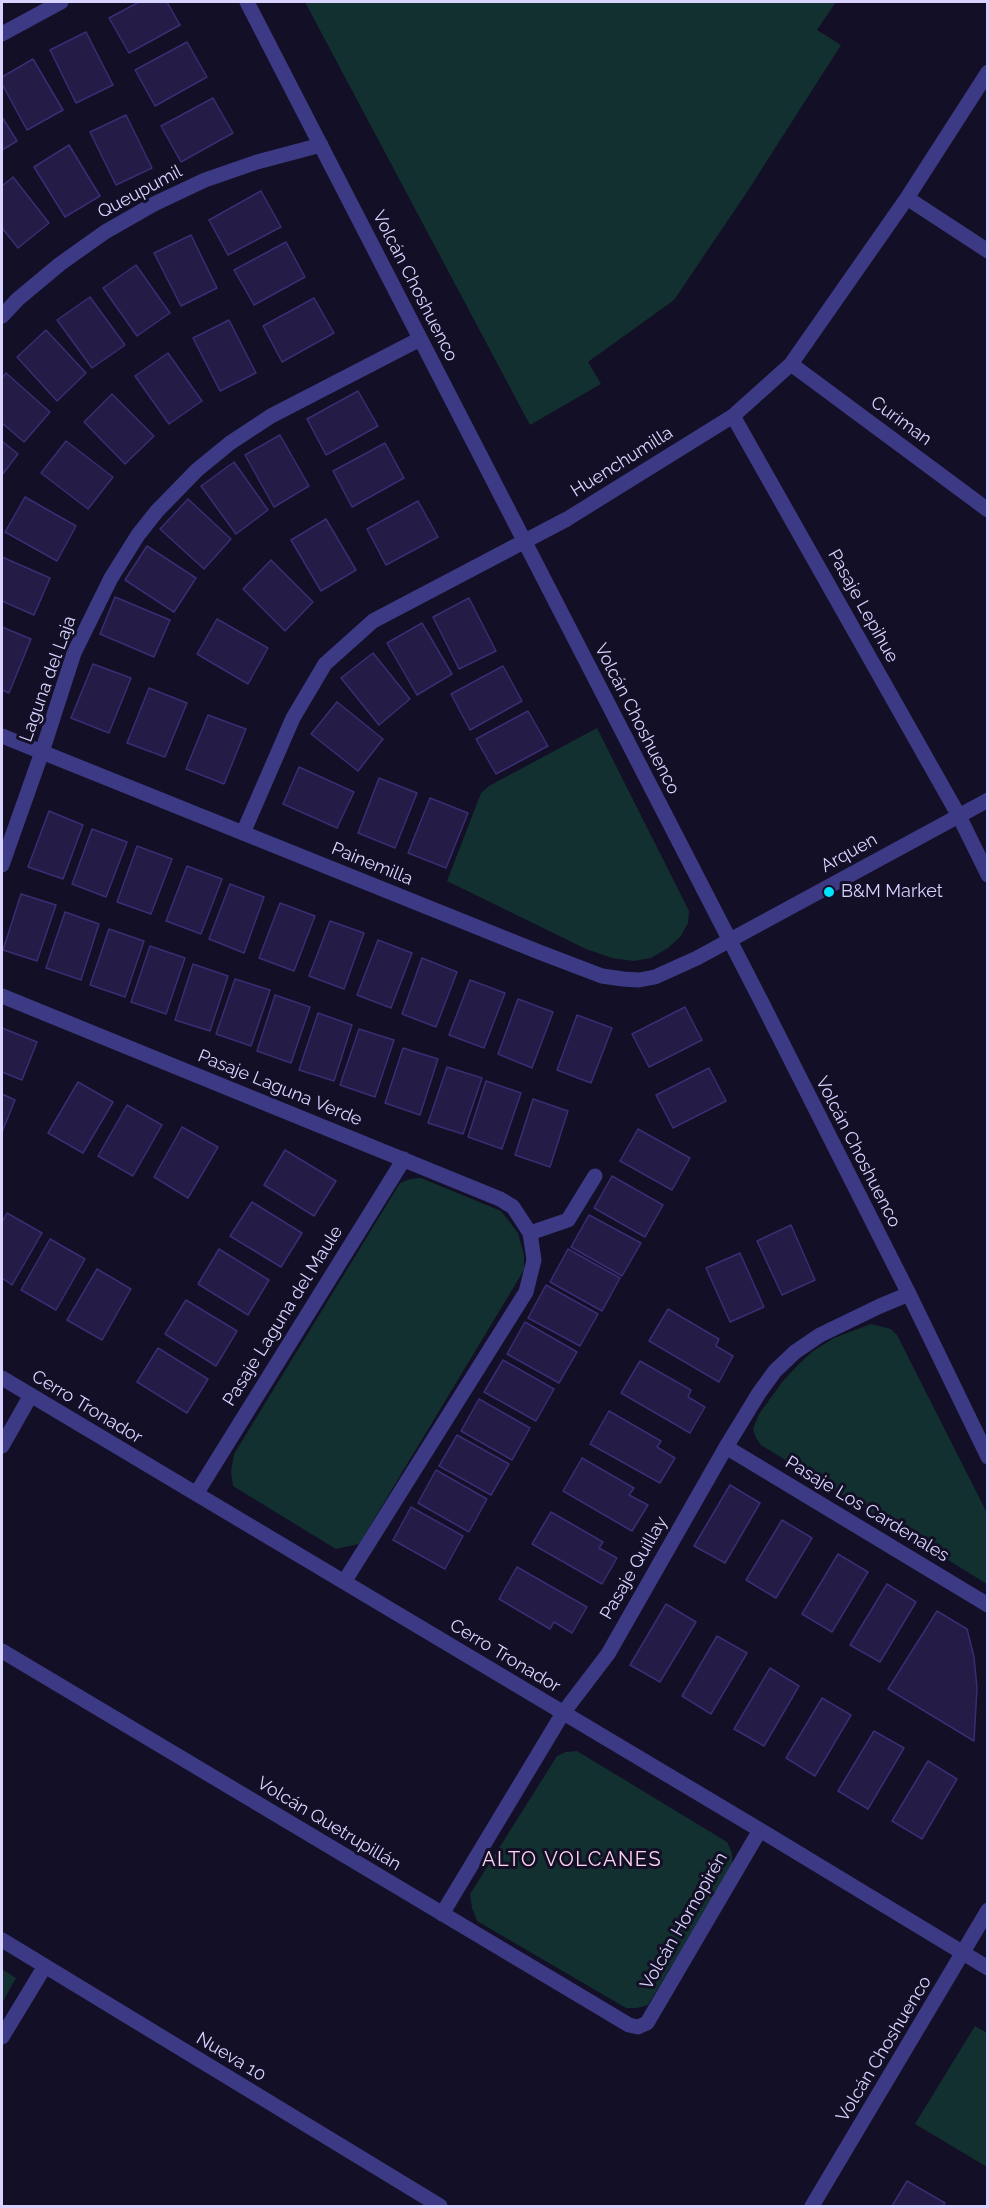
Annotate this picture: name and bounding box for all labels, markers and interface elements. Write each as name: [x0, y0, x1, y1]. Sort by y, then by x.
street label: Queupumil: [94, 161, 186, 223]
street label: Volcán Choshuenco: [368, 207, 462, 365]
street label: Curiman: [866, 392, 936, 450]
street label: Huenchumilla: [567, 422, 677, 502]
street label: Pasaje Lepihue: [823, 546, 903, 666]
street label: Laguna del Laja: [15, 613, 81, 745]
street label: Volcán Choshuenco: [590, 640, 684, 798]
street label: Arquen: [817, 829, 881, 877]
street label: Painemilla: [328, 838, 416, 890]
place label: B&M Market: [841, 881, 943, 903]
marker: B&M Market: [822, 885, 836, 899]
street label: Pasaje Laguna Verde: [195, 1045, 365, 1131]
street label: Volcán Choshuenco: [811, 1073, 905, 1231]
street label: Pasaje Laguna del Maule: [219, 1222, 347, 1410]
street label: Cerro Tronador: [28, 1366, 146, 1448]
street label: Pasaje Los Cardenales: [781, 1451, 953, 1567]
street label: Pasaje Quillay: [596, 1512, 672, 1624]
street label: Cerro Tronador: [446, 1615, 564, 1697]
street label: Volcán Quetrupillán: [253, 1772, 405, 1876]
district label: ALTO VOLCANES: [482, 1848, 662, 1872]
street label: Volcán Hornopirén: [636, 1849, 732, 1993]
street label: Volcán Choshuenco: [832, 1972, 936, 2126]
street label: Nueva 10: [192, 2028, 270, 2086]

